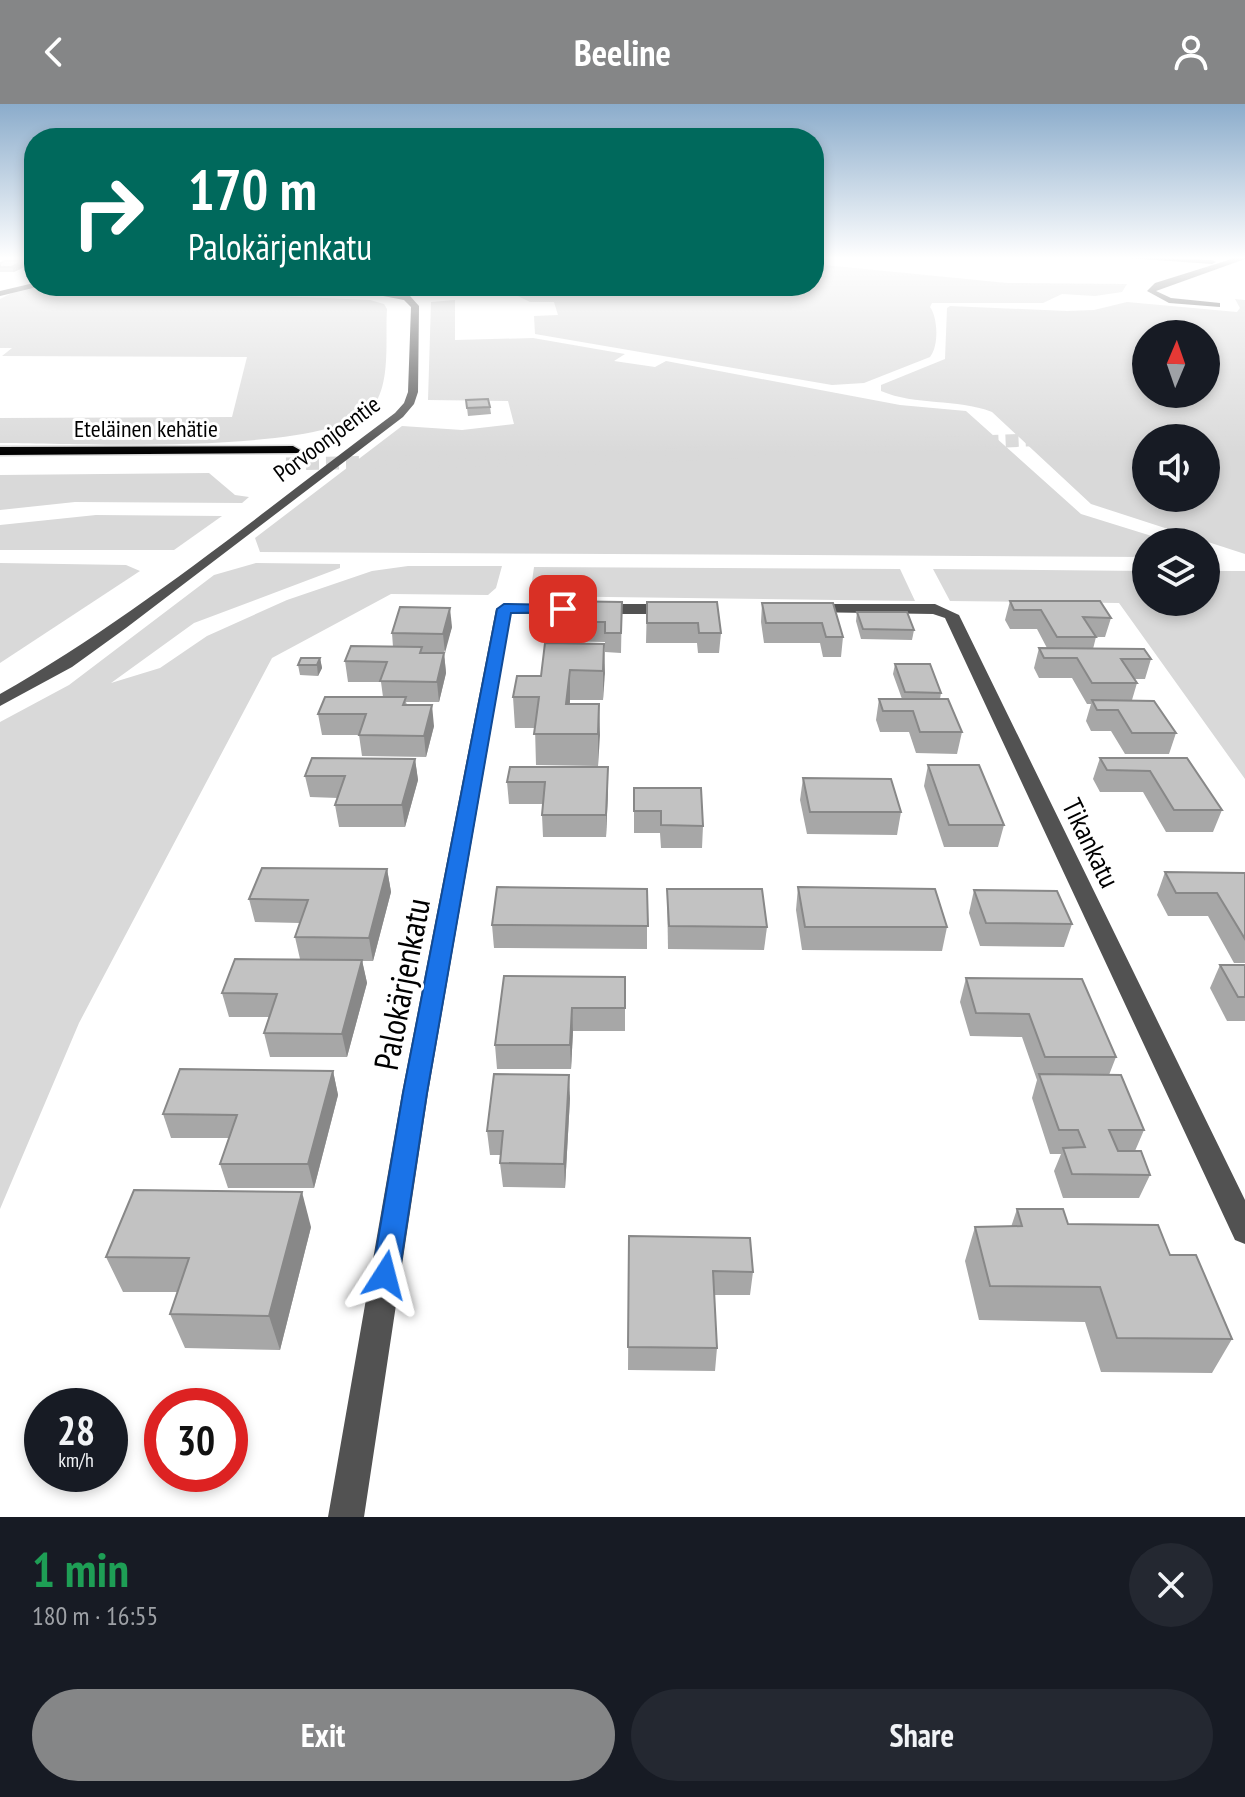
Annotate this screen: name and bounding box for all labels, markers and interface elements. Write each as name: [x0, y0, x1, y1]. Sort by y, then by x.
text: Beeline: [574, 29, 671, 76]
icon: back: [32, 30, 76, 74]
icon: person: [1169, 30, 1213, 74]
text: 170 m: [188, 153, 317, 225]
icon: right: [56, 160, 160, 264]
text: Palokärjenkatu: [188, 223, 372, 270]
north arrow: [1132, 320, 1220, 408]
map controls: [1132, 320, 1220, 616]
street label: Porvoonjoentie: [267, 389, 386, 489]
street label: Eteläinen kehätie: [74, 413, 218, 444]
button: sound: [1132, 424, 1220, 512]
button: layers: [1132, 528, 1220, 616]
pin: [529, 575, 597, 643]
icon: arrive: [541, 587, 585, 631]
street label: Tikankatu: [1054, 792, 1129, 894]
street label: Palokärjenkatu: [363, 894, 439, 1073]
position arrow: [343, 1233, 427, 1317]
speed limit sign: 30: [144, 1388, 248, 1492]
text: 28: [57, 1404, 95, 1456]
text: km/h: [58, 1447, 94, 1473]
text: 1 min: [32, 1538, 129, 1600]
button: close: [1129, 1543, 1213, 1627]
text: 180 m · 16:55: [32, 1599, 158, 1632]
button: Exit: [32, 1689, 615, 1781]
button: Share: [631, 1689, 1213, 1781]

